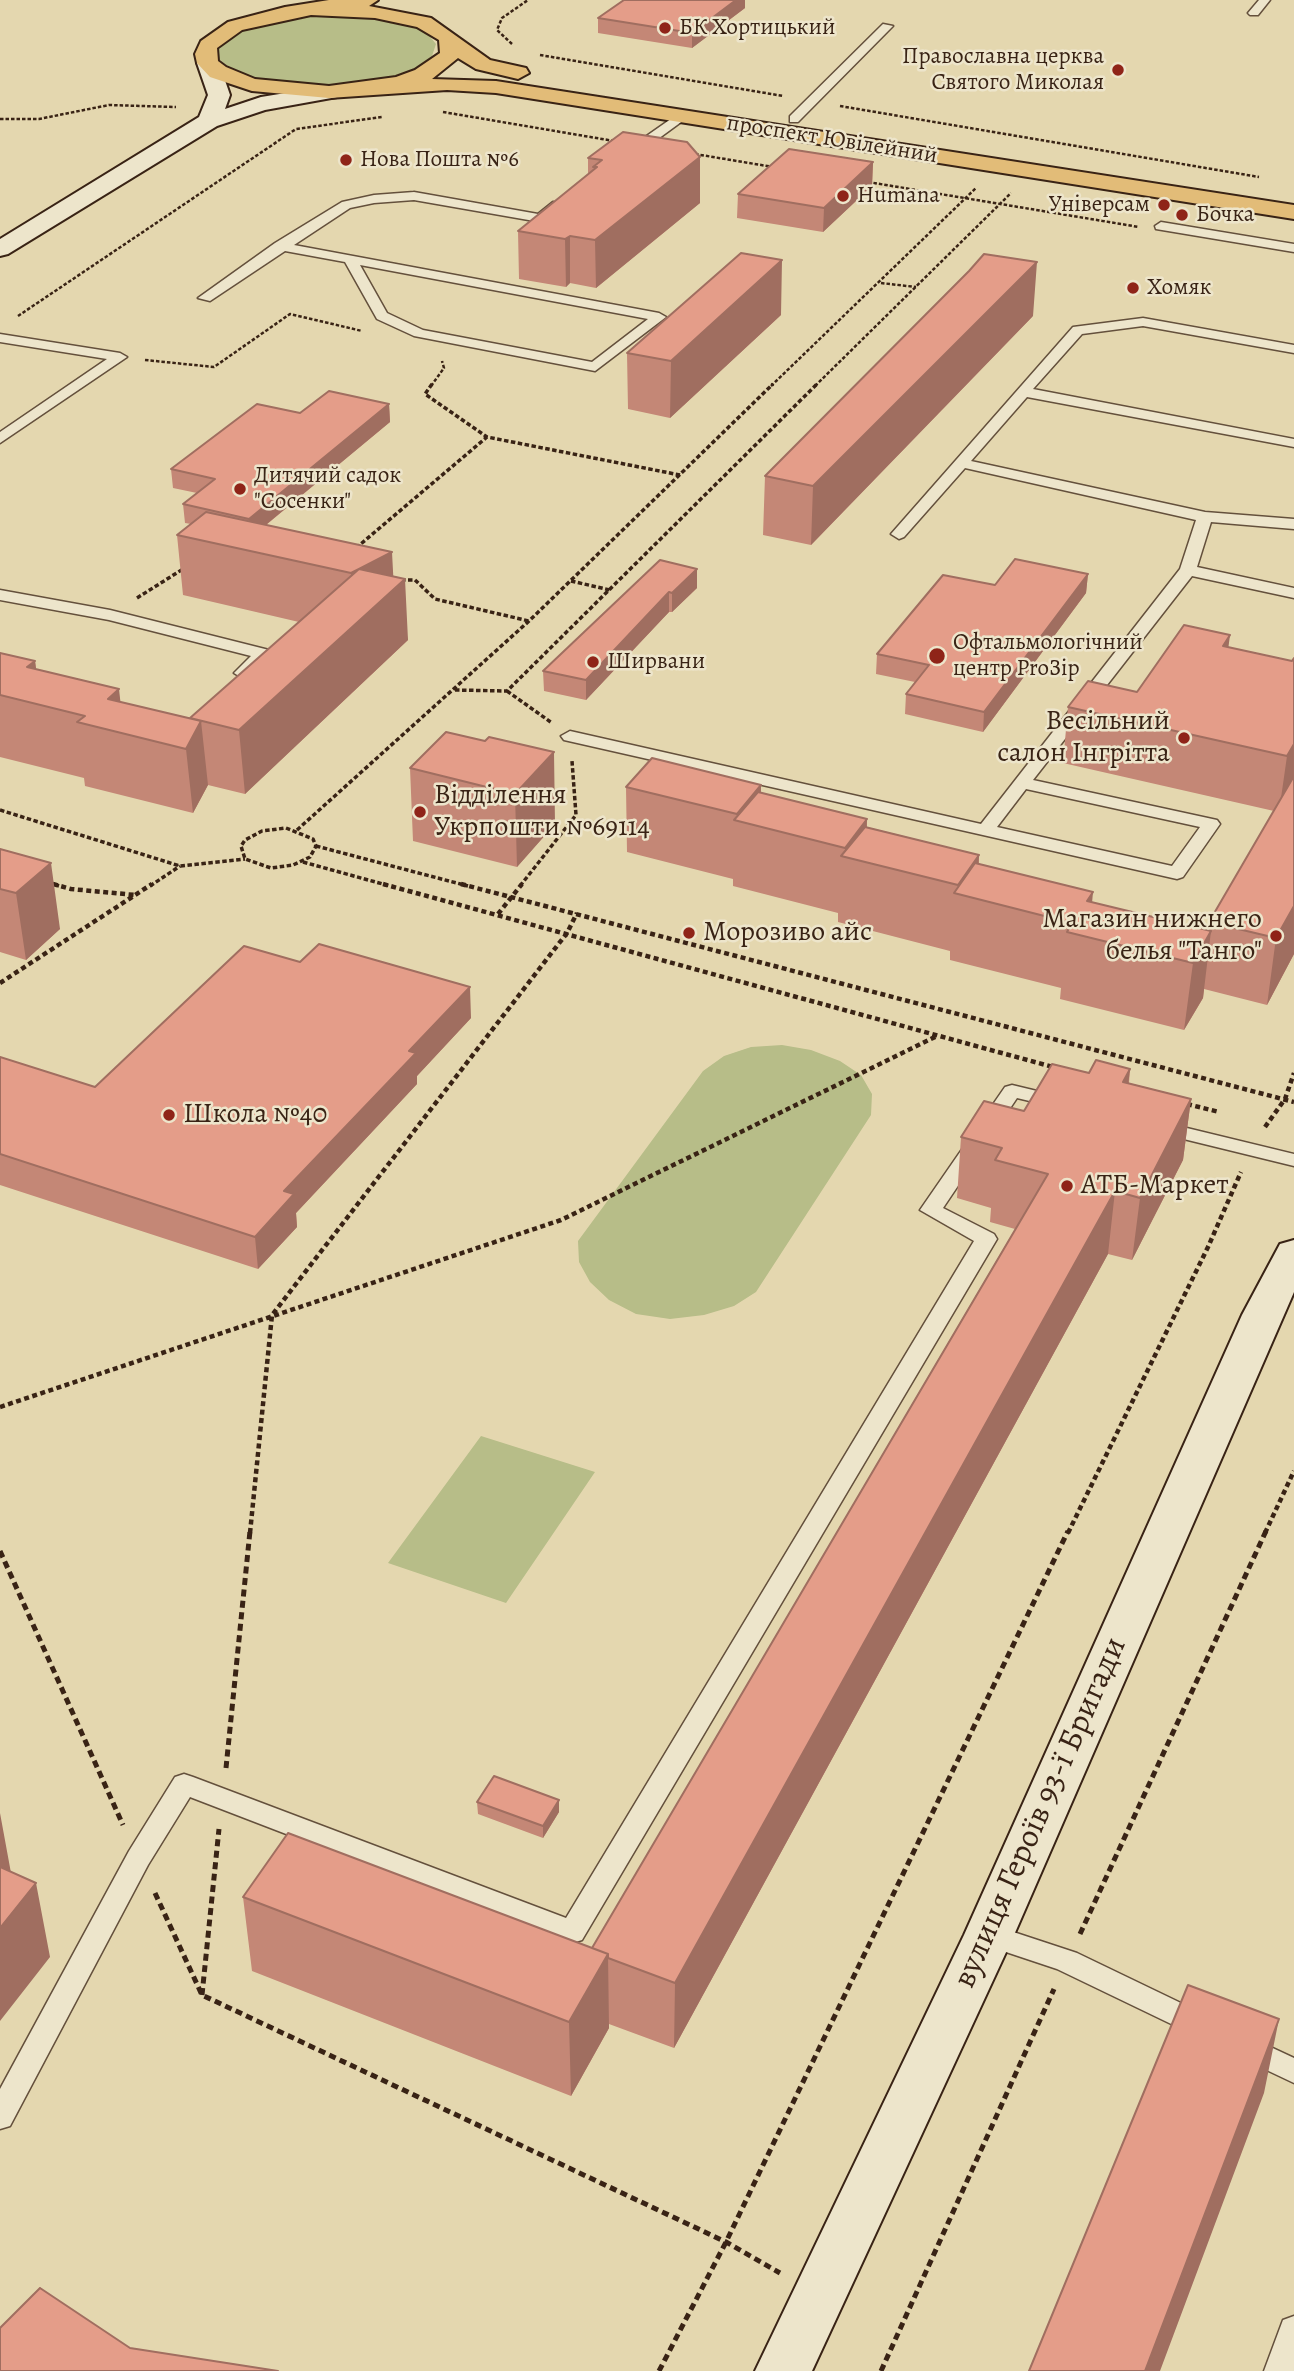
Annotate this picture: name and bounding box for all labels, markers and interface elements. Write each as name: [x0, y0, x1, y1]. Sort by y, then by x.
place label: БК Хортицький: [679, 14, 835, 42]
marker: БК Хортицький: [657, 20, 673, 36]
place label: Православна церква Святого Миколая: [902, 43, 1104, 97]
marker: Православна церква Святого Миколая: [1110, 62, 1126, 78]
street label: проспект Ювілейний: [725, 110, 939, 170]
place label: Нова Пошта №6: [360, 146, 519, 174]
marker: Нова Пошта №6: [338, 152, 354, 168]
place label: Humana: [857, 182, 940, 210]
marker: Humana: [835, 188, 851, 204]
place label: Універсам: [1049, 191, 1150, 219]
marker: Універсам: [1156, 197, 1172, 213]
place label: Бочка: [1196, 201, 1254, 229]
marker: Бочка: [1174, 207, 1190, 223]
place label: Хомяк: [1147, 274, 1211, 302]
marker: Хомяк: [1125, 280, 1141, 296]
place label: Дитячий садок "Сосенки": [254, 462, 401, 516]
marker: Дитячий садок "Сосенки": [232, 481, 248, 497]
place label: Офтальмологічний центр ProЗір: [953, 629, 1143, 683]
marker: Офтальмологічний центр ProЗір: [927, 646, 947, 666]
place label: Ширвани: [607, 648, 705, 676]
marker: Ширвани: [585, 654, 601, 670]
place label: Весільний салон Інгрітта: [997, 705, 1170, 771]
marker: Весільний салон Інгрітта: [1176, 730, 1192, 746]
place label: Відділення Укрпошти №69114: [434, 779, 650, 845]
marker: Відділення Укрпошти №69114: [412, 804, 428, 820]
place label: Магазин нижнего белья "Танго": [1042, 903, 1262, 969]
place label: Морозиво айс: [703, 916, 872, 950]
marker: Морозиво айс: [681, 925, 697, 941]
marker: Магазин нижнего белья "Танго": [1268, 928, 1284, 944]
place label: Школа №40: [183, 1098, 327, 1132]
marker: Школа №40: [161, 1107, 177, 1123]
place label: АТБ-Маркет: [1081, 1169, 1229, 1203]
marker: АТБ-Маркет: [1059, 1178, 1075, 1194]
street label: вулиця Героїв 93-ї Бригади: [946, 1631, 1136, 1995]

